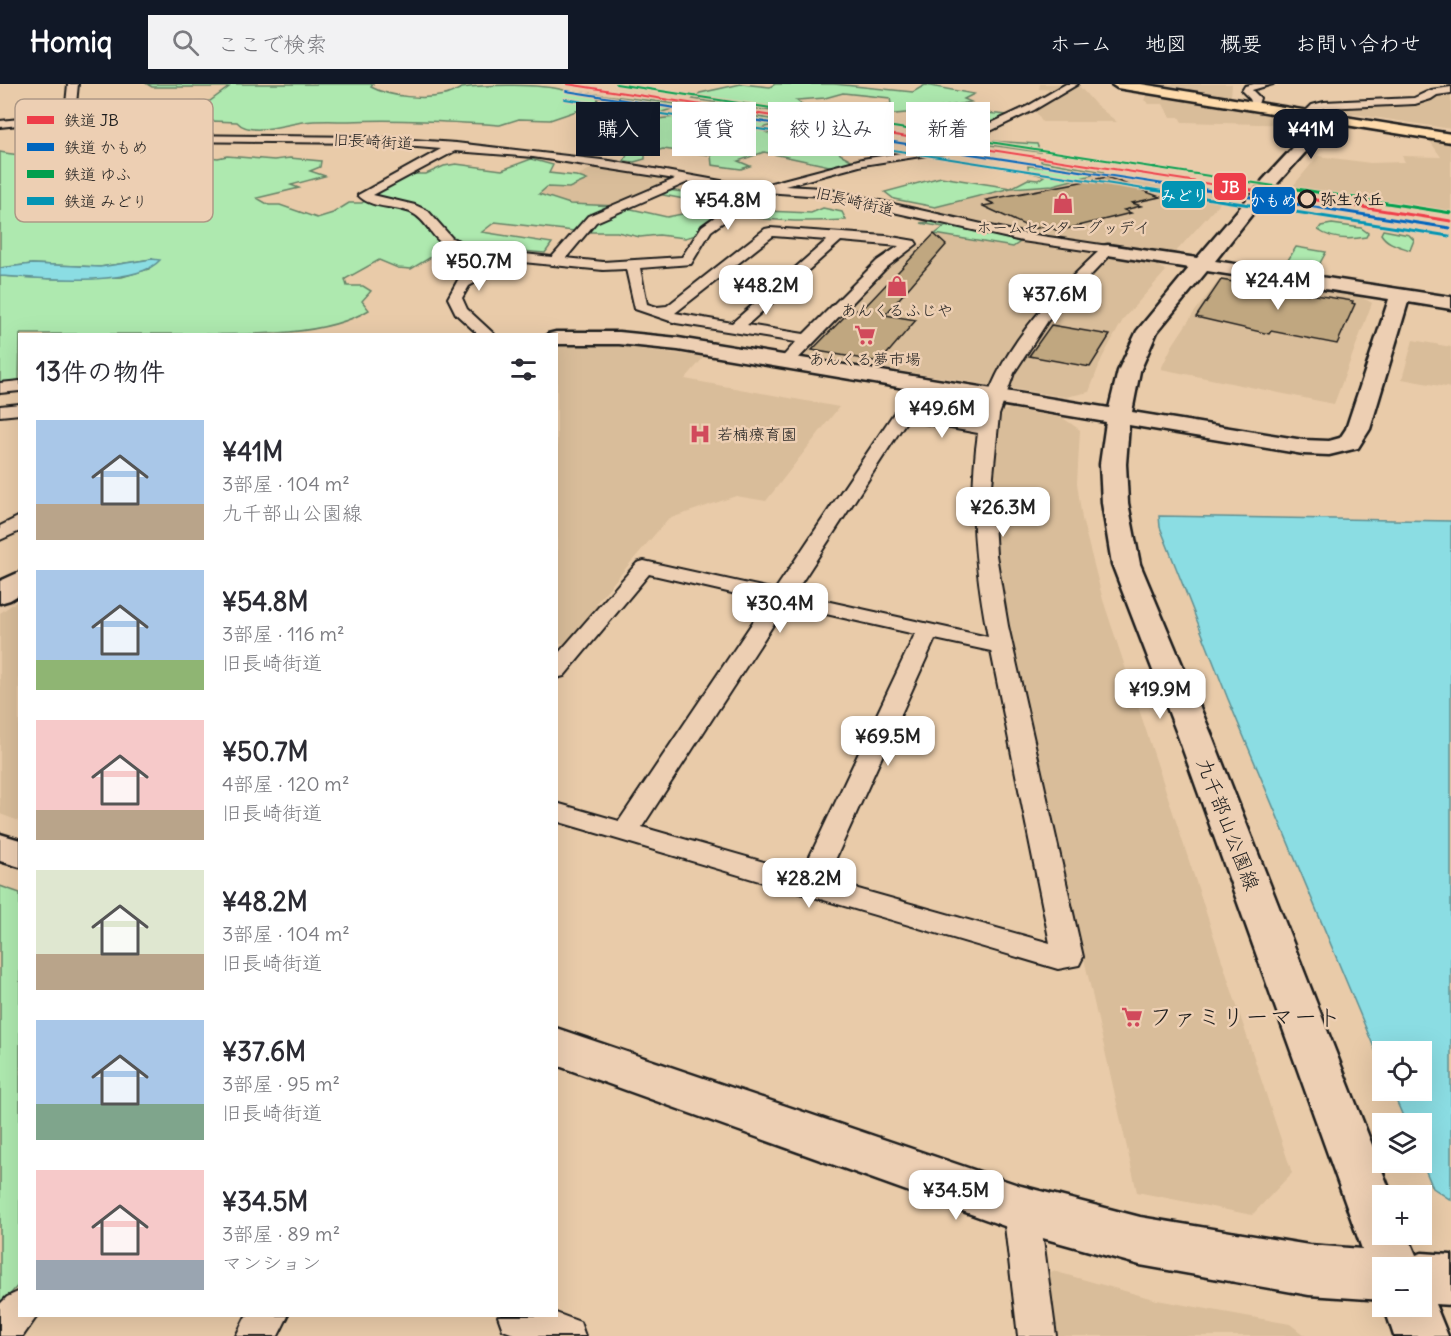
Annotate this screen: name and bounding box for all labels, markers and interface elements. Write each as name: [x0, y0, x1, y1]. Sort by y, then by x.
search box: [148, 15, 568, 69]
text: Homiq: [30, 24, 112, 60]
icon: search: [169, 26, 202, 59]
text: ここで検索: [217, 30, 327, 58]
text: ホーム: [1050, 30, 1112, 57]
text: 地図: [1145, 30, 1187, 57]
text: 概要: [1220, 30, 1262, 57]
text: お問い合わせ: [1295, 30, 1421, 57]
legend: [15, 99, 213, 222]
chip: 購入: [576, 102, 660, 156]
chip: 賃貸: [672, 102, 756, 156]
chip: 絞り込み: [768, 102, 894, 156]
chip: 新着: [906, 102, 990, 156]
pin: ¥41M: [1275, 109, 1347, 160]
text: 鉄道 JB: [64, 110, 119, 130]
text: ¥41M: [1287, 116, 1335, 141]
street label: 旧長崎街道: [333, 129, 413, 153]
text: 鉄道 かもめ: [64, 137, 148, 157]
text: 鉄道 ゆふ: [64, 164, 131, 184]
line badge: JB: [1213, 172, 1247, 201]
text: JB: [1221, 177, 1240, 197]
pin: ¥54.8M: [679, 180, 777, 231]
line badge: みどり: [1161, 180, 1206, 209]
street label: 旧長崎街道: [814, 182, 896, 220]
text: みどり: [1160, 185, 1208, 205]
line badge: かもめ: [1251, 186, 1296, 215]
text: ¥54.8M: [695, 187, 761, 212]
place label: 弥生が丘: [1320, 189, 1384, 209]
text: かもめ: [1249, 190, 1297, 210]
marker: 弥生が丘: [1298, 190, 1316, 208]
text: 鉄道 みどり: [64, 191, 148, 211]
shop icon: ホームセンターグッデイ: [1051, 191, 1075, 215]
place label: ホームセンターグッデイ: [976, 217, 1150, 237]
pin: ¥50.7M: [430, 241, 528, 292]
text: ¥50.7M: [446, 248, 512, 273]
pin: ¥24.4M: [1229, 260, 1327, 311]
pin: ¥48.2M: [717, 265, 815, 316]
text: ¥24.4M: [1245, 267, 1311, 292]
text: ¥48.2M: [733, 272, 799, 297]
shop icon: あんくるふじや: [885, 274, 909, 298]
pin: ¥37.6M: [1006, 274, 1104, 325]
text: ¥37.6M: [1023, 281, 1087, 306]
place label: あんくるふじや: [841, 300, 953, 320]
supermarket icon: あんくる夢市場: [853, 323, 877, 347]
place label: あんくる夢市場: [809, 349, 921, 369]
icon: filters: [507, 353, 540, 386]
text: 13件の物件: [36, 355, 165, 388]
pin: ¥49.6M: [893, 388, 991, 439]
text: ¥49.6M: [909, 395, 975, 420]
hospital icon: 若楠療育園: [688, 422, 712, 446]
place label: 若楠療育園: [717, 424, 797, 444]
text: ¥41M: [222, 435, 283, 468]
icon: home: [84, 444, 156, 516]
text: 3部屋 · 104 m²: [222, 471, 350, 496]
pin: ¥26.3M: [954, 487, 1052, 538]
text: ¥26.3M: [970, 494, 1036, 519]
text: 九千部山公園線: [222, 500, 362, 525]
pin: ¥30.4M: [731, 583, 829, 634]
text: ¥54.8M: [222, 585, 309, 618]
text: ¥30.4M: [746, 590, 814, 615]
icon: home: [84, 594, 156, 666]
text: 3部屋 · 116 m²: [222, 621, 345, 646]
text: 旧長崎街道: [222, 650, 322, 675]
pin: ¥19.9M: [1111, 669, 1209, 720]
text: ¥19.9M: [1129, 676, 1191, 701]
pin: ¥69.5M: [839, 716, 937, 767]
text: ¥69.5M: [855, 723, 921, 748]
text: ¥50.7M: [222, 735, 309, 768]
icon: home: [84, 744, 156, 816]
street label: 九千部山公園線: [1192, 754, 1265, 894]
text: 4部屋 · 120 m²: [222, 771, 349, 796]
text: 旧長崎街道: [222, 800, 322, 825]
pin: ¥28.2M: [760, 858, 858, 909]
text: ¥28.2M: [776, 865, 842, 890]
text: ¥48.2M: [222, 885, 308, 918]
icon: home: [84, 894, 156, 966]
text: 3部屋 · 104 m²: [222, 921, 350, 946]
text: 旧長崎街道: [222, 950, 322, 975]
place label: ファミリーマート: [1149, 1001, 1341, 1031]
supermarket icon: ファミリーマート: [1120, 1005, 1144, 1029]
text: ¥37.6M: [222, 1035, 306, 1068]
map controls: [1372, 1041, 1432, 1317]
button: locate: [1372, 1041, 1432, 1101]
icon: home: [84, 1044, 156, 1116]
text: 3部屋 · 95 m²: [222, 1071, 340, 1096]
text: 旧長崎街道: [222, 1100, 322, 1125]
button: layers: [1372, 1113, 1432, 1173]
pin: ¥34.5M: [907, 1170, 1005, 1221]
text: ¥34.5M: [923, 1177, 989, 1202]
text: ¥34.5M: [222, 1185, 308, 1218]
button: +: [1372, 1185, 1432, 1245]
icon: home: [84, 1194, 156, 1266]
text: 3部屋 · 89 m²: [222, 1221, 340, 1246]
text: マンション: [222, 1250, 321, 1275]
button: −: [1372, 1257, 1432, 1317]

